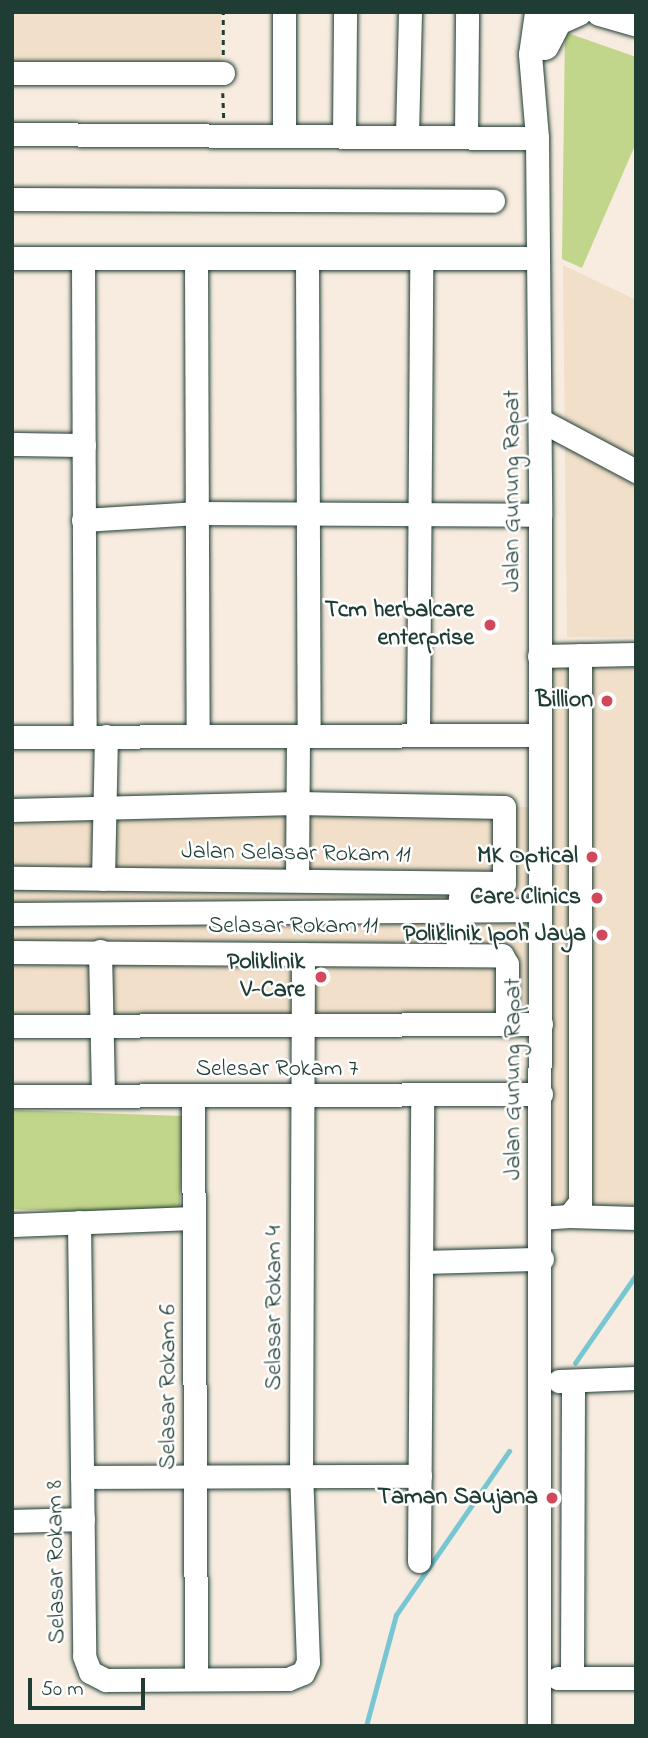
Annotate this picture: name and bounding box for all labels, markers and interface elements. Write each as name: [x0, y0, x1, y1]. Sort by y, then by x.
street label: Jalan Gunung Rapat: [499, 390, 527, 592]
place label: Tcm herbalcare enterprise: [325, 597, 474, 653]
marker: Tcm herbalcare enterprise: [480, 615, 500, 635]
place label: Billion: [536, 687, 593, 715]
marker: Billion: [599, 693, 615, 709]
street label: Jalan Selasar Rokam 11: [181, 838, 411, 870]
place label: MK Optical: [477, 843, 578, 871]
marker: MK Optical: [584, 849, 600, 865]
place label: Care Clinics: [470, 884, 581, 912]
marker: Care Clinics: [587, 888, 607, 908]
street label: Selasar Rokam 11: [208, 913, 378, 941]
place label: Poliklinik Ipoh Jaya: [403, 921, 586, 949]
marker: Poliklinik Ipoh Jaya: [592, 925, 612, 945]
place label: Poliklinik V-Care: [227, 949, 305, 1005]
marker: Poliklinik V-Care: [311, 967, 331, 987]
street label: Jalan Gunung Rapat: [500, 978, 528, 1180]
street label: Selesar Rokam 7: [196, 1056, 358, 1084]
street label: Selasar Rokam 4: [261, 1226, 289, 1390]
street label: Selasar Rokam 6: [155, 1304, 183, 1470]
street label: Selasar Rokam 8: [41, 1480, 73, 1644]
place label: Taman Saujana: [377, 1484, 538, 1512]
marker: Taman Saujana: [544, 1490, 560, 1506]
scale bar: [32, 1664, 149, 1708]
text: 50 m: [41, 1675, 84, 1705]

